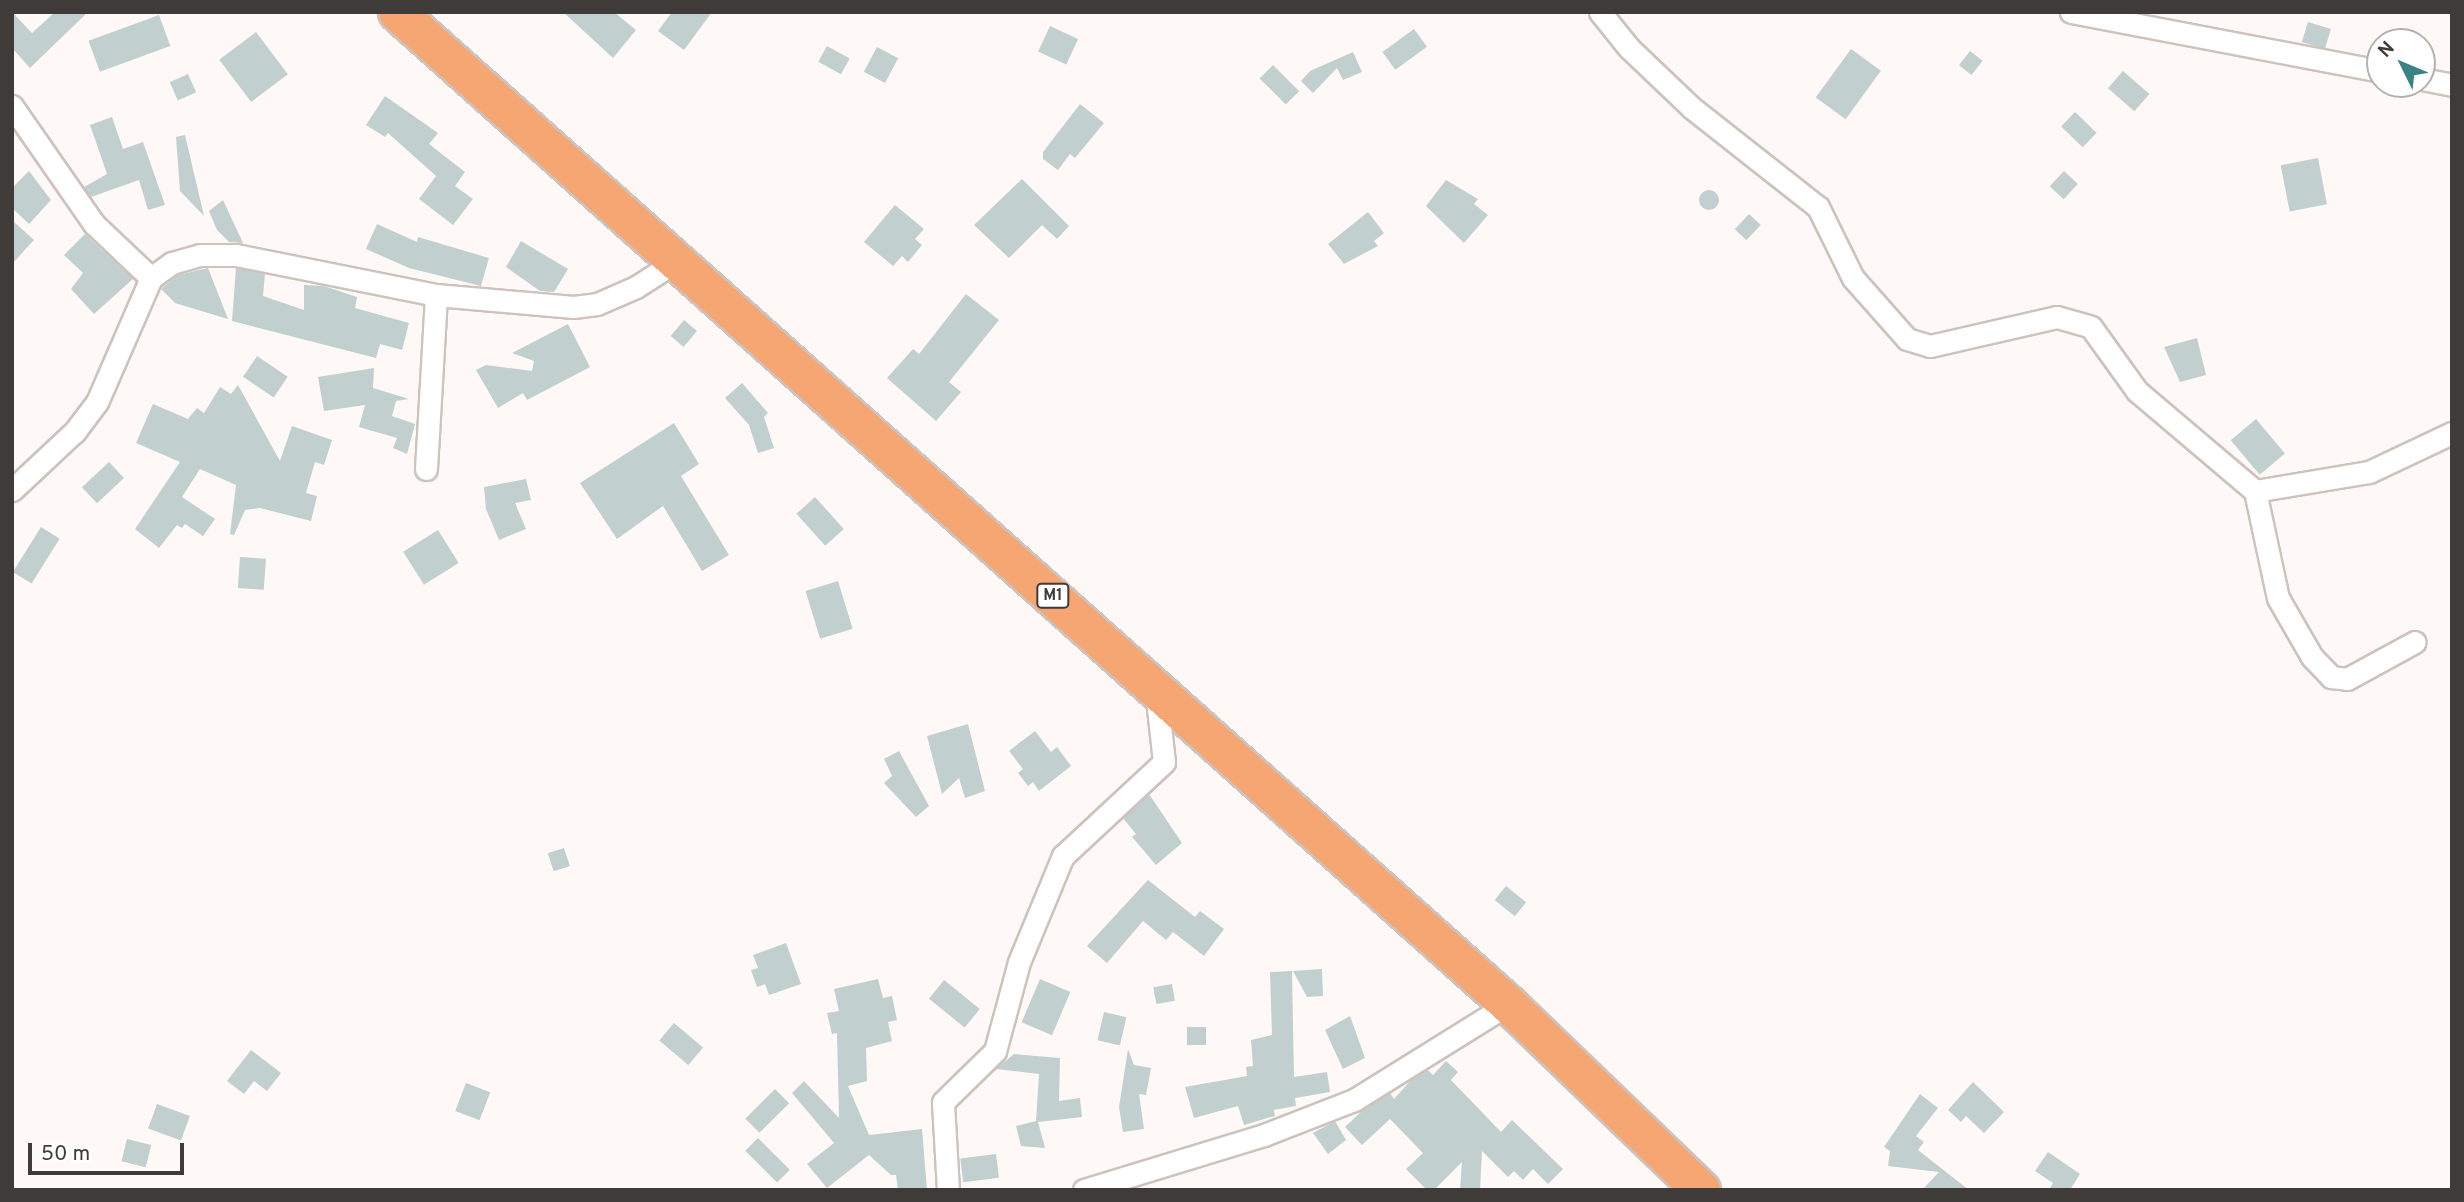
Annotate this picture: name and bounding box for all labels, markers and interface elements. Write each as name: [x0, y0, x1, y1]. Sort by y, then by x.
north arrow: [2366, 28, 2436, 98]
text: N: [2374, 37, 2401, 63]
road number: M1: [1036, 583, 1070, 608]
scale bar: [32, 1128, 187, 1172]
text: 50 m: [41, 1141, 90, 1168]

